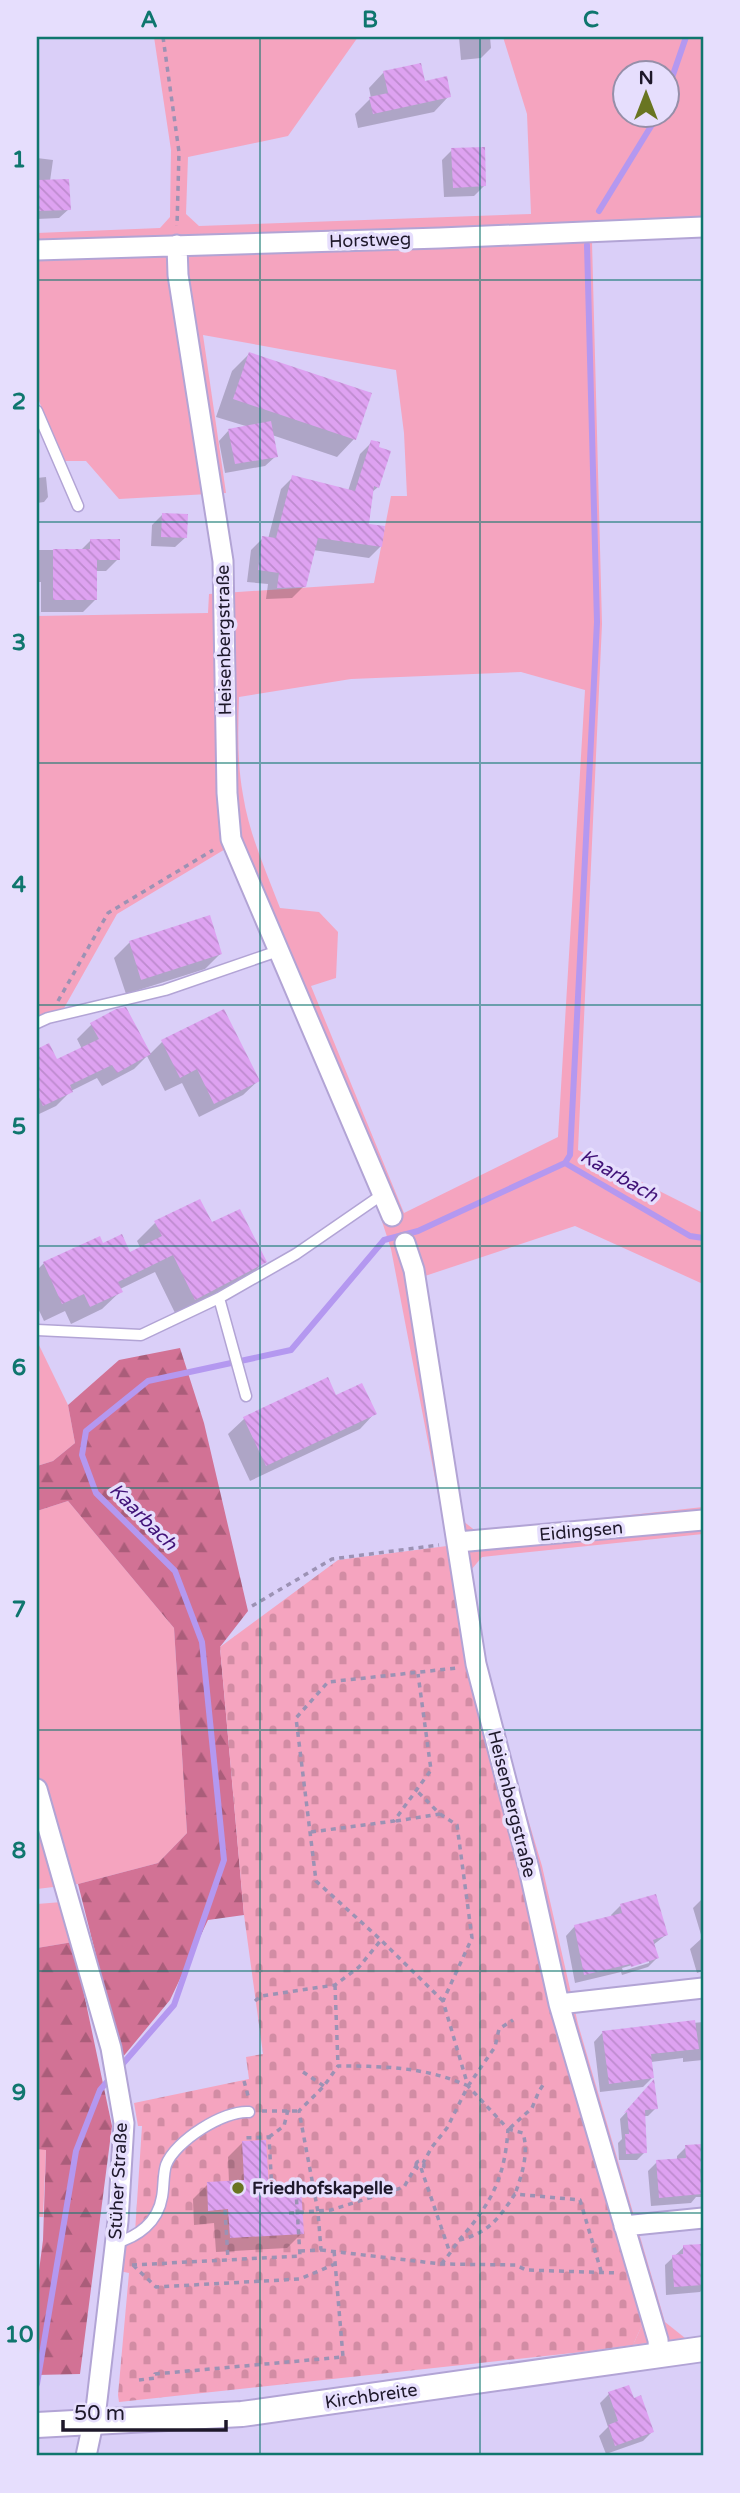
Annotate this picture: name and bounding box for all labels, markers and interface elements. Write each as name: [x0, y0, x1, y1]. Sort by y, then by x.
text: A: [140, 6, 158, 34]
text: B: [362, 6, 378, 34]
text: C: [583, 6, 599, 34]
north arrow: [610, 60, 680, 130]
text: N: [638, 67, 654, 89]
text: 1: [12, 146, 26, 174]
street label: Horstweg: [329, 228, 411, 252]
text: 2: [12, 388, 26, 416]
street label: Heisenbergstraße: [212, 564, 236, 716]
text: 3: [12, 629, 26, 657]
text: 4: [12, 871, 27, 899]
text: 5: [12, 1113, 26, 1141]
water label: Kaarbach: [576, 1145, 662, 1207]
text: 6: [12, 1354, 26, 1382]
water label: Kaarbach: [105, 1479, 181, 1555]
street label: Eidingsen: [538, 1516, 624, 1546]
text: 7: [12, 1596, 26, 1624]
street label: Heisenbergstraße: [483, 1728, 541, 1880]
text: 8: [12, 1837, 26, 1865]
text: 9: [12, 2079, 26, 2107]
street label: Stüher Straße: [104, 2122, 132, 2240]
place label: Friedhofskapelle: [252, 2177, 393, 2199]
marker: Friedhofskapelle: [230, 2180, 246, 2196]
text: 10: [5, 2321, 33, 2349]
street label: Kirchbreite: [323, 2379, 419, 2413]
scale bar: [63, 2388, 226, 2432]
text: 50 m: [74, 2401, 125, 2426]

